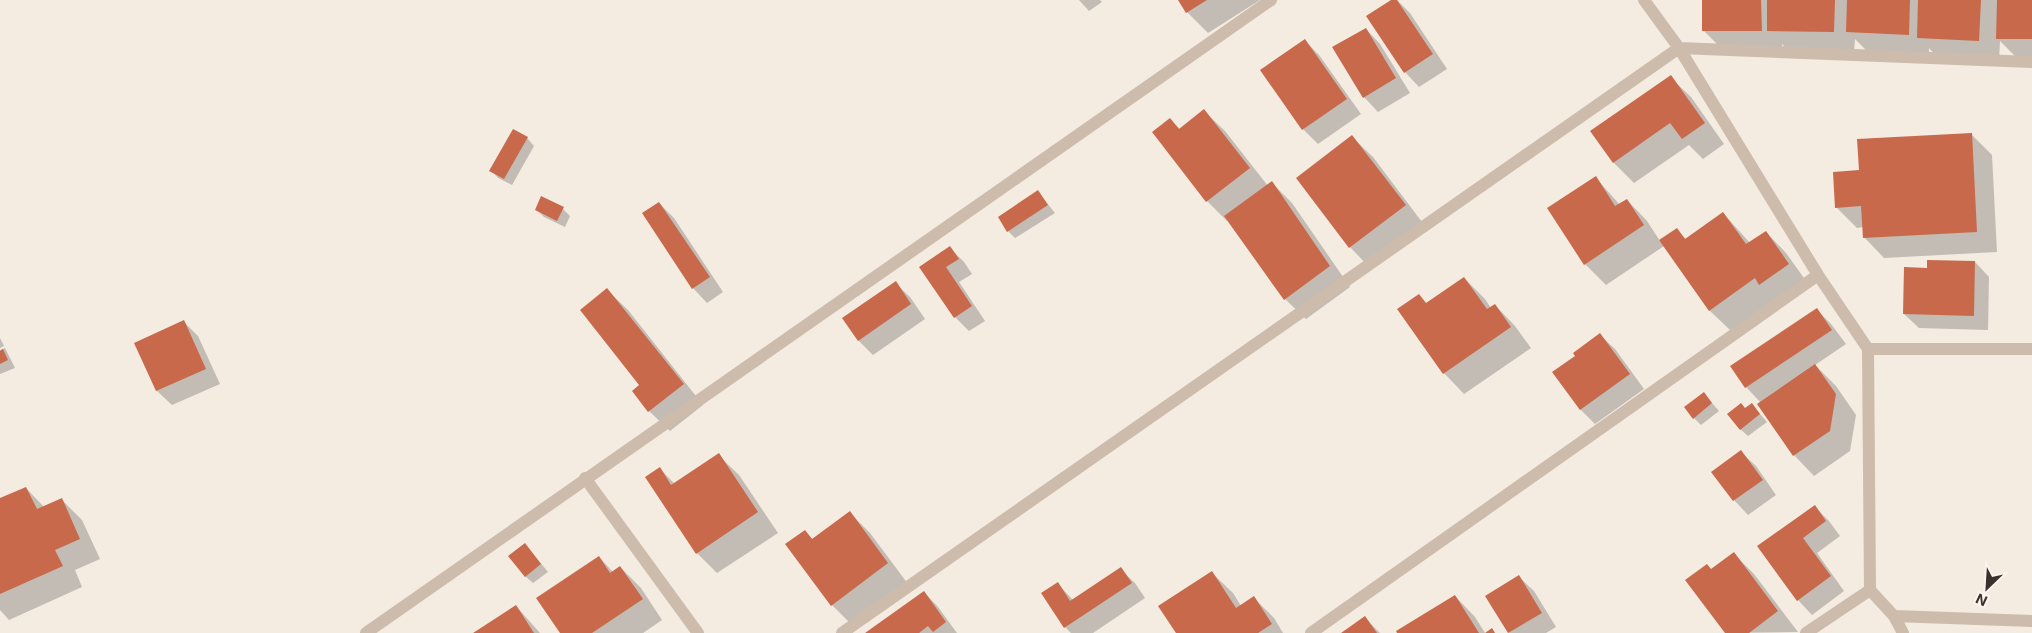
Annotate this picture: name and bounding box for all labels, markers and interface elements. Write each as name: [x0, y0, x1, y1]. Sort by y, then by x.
north arrow: [1962, 563, 2012, 613]
text: N: [1973, 590, 1990, 610]

